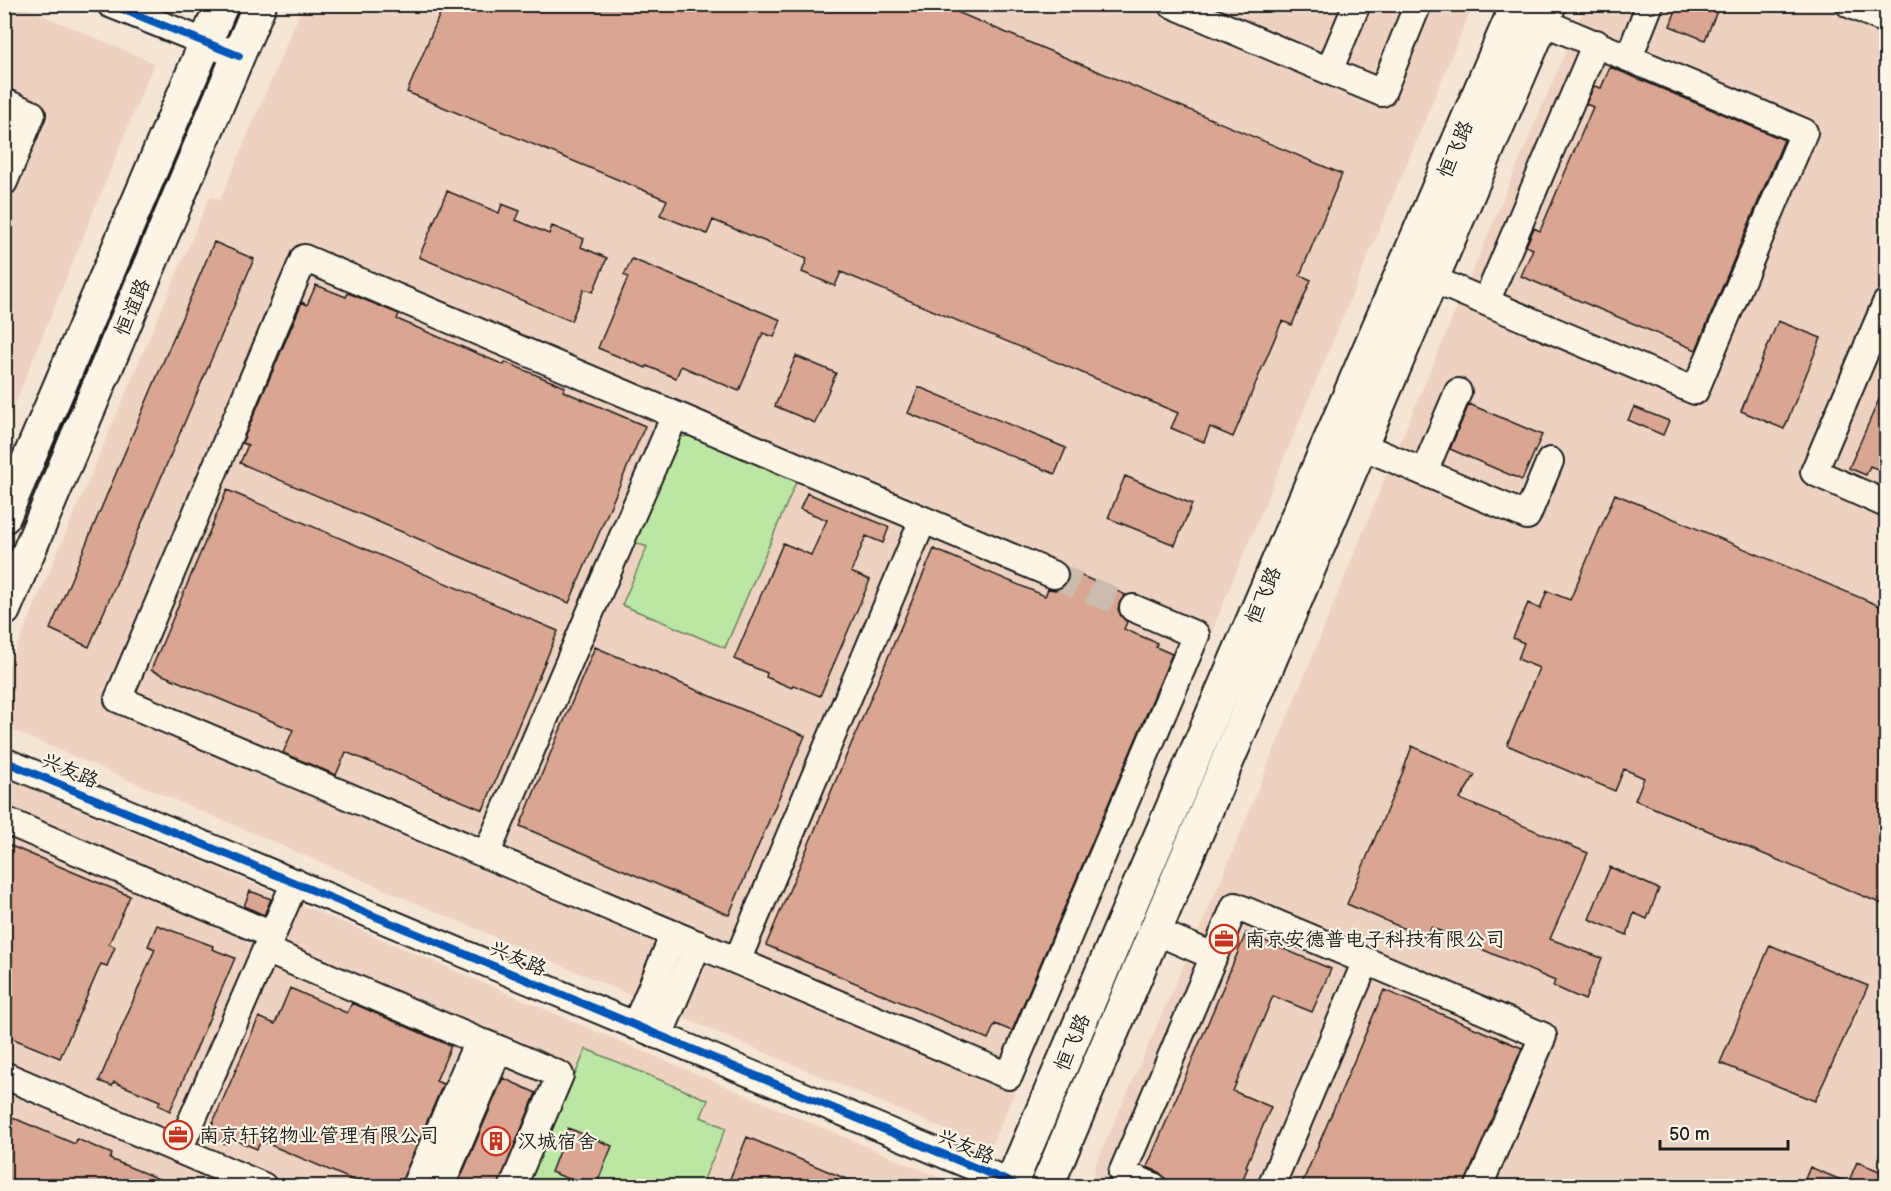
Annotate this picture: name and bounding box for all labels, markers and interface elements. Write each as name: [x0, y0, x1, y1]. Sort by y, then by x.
street label: 恒飞路: [1433, 116, 1479, 182]
street label: 恒谊路: [110, 274, 156, 340]
street label: 恒飞路: [1241, 562, 1287, 628]
street label: 兴友路: [37, 748, 103, 794]
office icon: 南京安德普电子科技有限公司: [1208, 923, 1240, 955]
place label: 南京安德普电子科技有限公司: [1245, 928, 1505, 952]
street label: 兴友路: [485, 936, 551, 982]
street label: 恒飞路: [1050, 1009, 1096, 1075]
scale bar: [1660, 1113, 1788, 1151]
office icon: 南京轩铭物业管理有限公司: [162, 1119, 194, 1151]
place label: 南京轩铭物业管理有限公司: [199, 1124, 439, 1148]
street label: 兴友路: [933, 1124, 999, 1170]
text: 50 m: [1669, 1124, 1710, 1145]
building icon: 汉城宿舍: [480, 1125, 512, 1157]
place label: 汉城宿舍: [517, 1130, 597, 1154]

